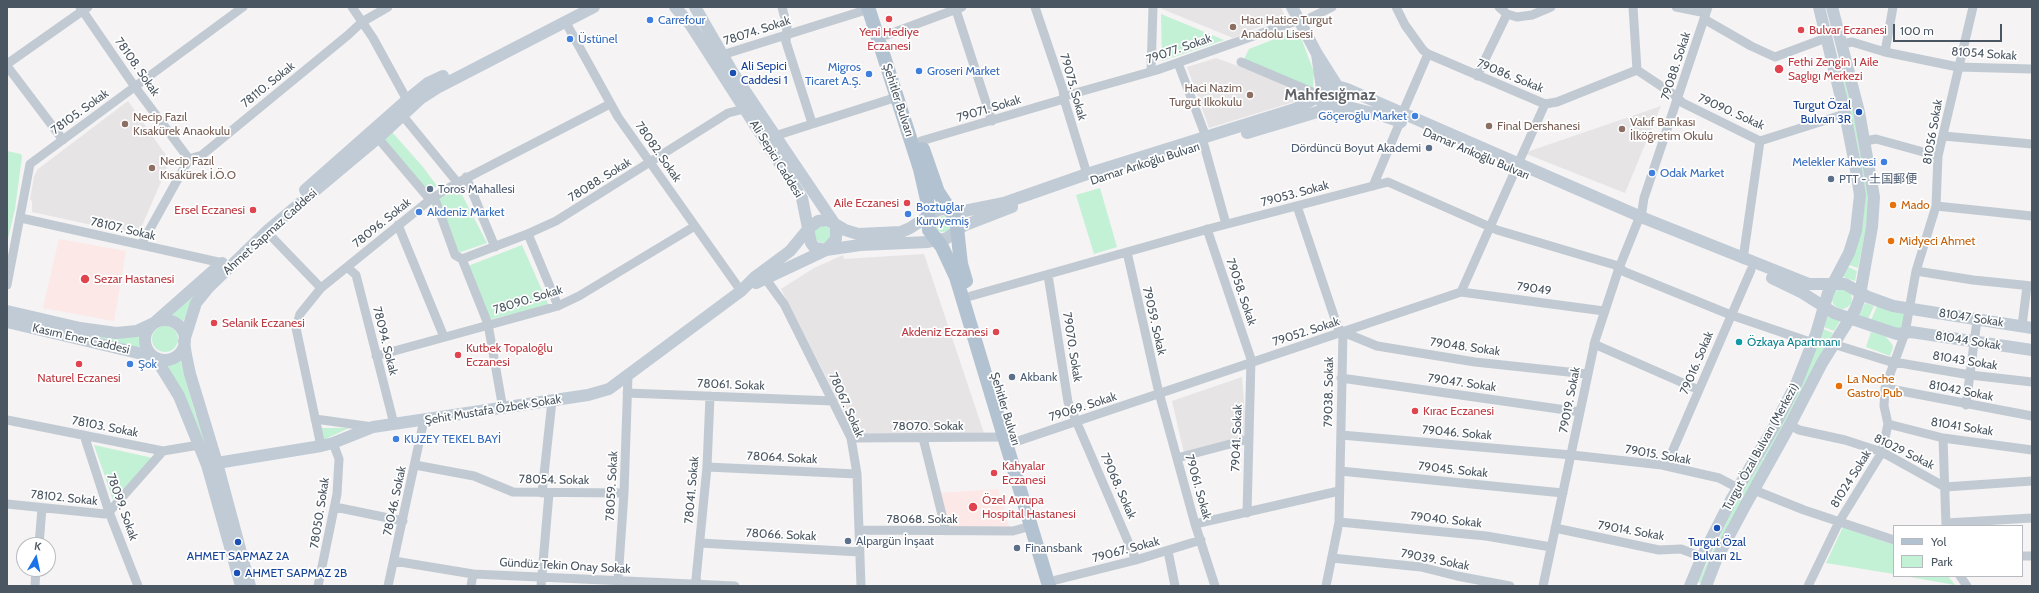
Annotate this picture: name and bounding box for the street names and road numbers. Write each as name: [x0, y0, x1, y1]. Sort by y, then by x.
street label: 78074. Sokak: [722, 13, 792, 49]
street label: 79088. Sokak: [1658, 30, 1694, 102]
street label: 79077. Sokak: [1145, 31, 1213, 67]
street label: 78108. Sokak: [112, 35, 162, 99]
street label: 81054 Sokak: [1951, 45, 2017, 63]
street label: 79075. Sokak: [1057, 52, 1089, 122]
street label: 79086. Sokak: [1475, 56, 1545, 96]
street label: 78110. Sokak: [238, 59, 298, 111]
street label: Şehitler Bulvarı: [879, 62, 917, 138]
street label: 78105. Sokak: [49, 86, 111, 138]
street label: 79090. Sokak: [1695, 91, 1767, 133]
street label: 79071. Sokak: [955, 92, 1023, 126]
street label: 81056 Sokak: [1920, 98, 1946, 166]
street label: Ali Sepici Caddesi: [746, 118, 806, 200]
street label: 78082. Sokak: [632, 119, 684, 185]
street label: Damar Arıkoğlu Bulvarı: [1421, 125, 1531, 183]
street label: Damar Arıkoğlu Bulvarı: [1088, 139, 1202, 189]
street label: 78088. Sokak: [566, 155, 634, 205]
street label: 79053. Sokak: [1260, 178, 1330, 210]
street label: Ahmet Sapmaz Caddesi: [220, 186, 320, 278]
street label: 78096. Sokak: [350, 195, 414, 251]
street label: 78107. Sokak: [89, 215, 157, 243]
street label: 79058. Sokak: [1223, 256, 1259, 328]
street label: 79049: [1516, 279, 1552, 299]
street label: 78090. Sokak: [492, 283, 564, 317]
street label: 79059. Sokak: [1139, 286, 1169, 356]
street label: 78094. Sokak: [369, 305, 401, 377]
street label: 81047 Sokak: [1938, 306, 2004, 330]
street label: 79070. Sokak: [1059, 311, 1085, 383]
street label: 79052. Sokak: [1271, 314, 1341, 350]
street label: Kasım Ener Caddesi: [31, 321, 131, 357]
street label: 79016. Sokak: [1677, 329, 1717, 397]
street label: 81044 Sokak: [1934, 329, 2002, 353]
street label: 79048. Sokak: [1429, 335, 1501, 359]
street label: 81043 Sokak: [1931, 349, 1999, 373]
street label: 79038. Sokak: [1321, 357, 1337, 427]
street label: 79019. Sokak: [1557, 366, 1583, 434]
street label: 78067. Sokak: [825, 370, 867, 440]
street label: Şehitler Bulvarı: [987, 371, 1023, 447]
street label: 79047. Sokak: [1427, 371, 1497, 395]
street label: 78061. Sokak: [697, 377, 765, 393]
street label: 81042 Sokak: [1927, 378, 1995, 404]
street label: Turgut Özal Bulvarı (Merkezi): [1720, 381, 1802, 513]
street label: 79069. Sokak: [1048, 389, 1118, 425]
street label: Şehit Mustafa Özbek Sokak: [424, 392, 562, 428]
street label: 79041. Sokak: [1229, 404, 1245, 472]
street label: 78103. Sokak: [71, 414, 139, 440]
street label: 81041 Sokak: [1930, 415, 1994, 439]
street label: 78070. Sokak: [893, 419, 963, 433]
street label: 79046. Sokak: [1421, 423, 1493, 443]
street label: 81029 Sokak: [1871, 431, 1937, 473]
street label: 79015. Sokak: [1624, 442, 1692, 468]
street label: 81024 Sokak: [1828, 447, 1874, 511]
street label: 78064. Sokak: [746, 449, 818, 467]
street label: 78059. Sokak: [603, 451, 621, 521]
street label: 79068. Sokak: [1097, 451, 1139, 521]
street label: 79061. Sokak: [1182, 453, 1214, 521]
street label: 78041. Sokak: [682, 456, 702, 524]
street label: 79045. Sokak: [1417, 459, 1489, 481]
street label: 78046. Sokak: [381, 465, 409, 537]
street label: 78099. Sokak: [103, 472, 141, 542]
street label: 78054. Sokak: [519, 472, 589, 488]
street label: 78050. Sokak: [307, 477, 333, 549]
street label: 78102. Sokak: [30, 487, 98, 509]
street label: 79040. Sokak: [1410, 509, 1482, 531]
street label: 78068. Sokak: [886, 512, 958, 526]
street label: 79014. Sokak: [1597, 518, 1665, 544]
street label: 78066. Sokak: [745, 526, 817, 544]
street label: 79067. Sokak: [1091, 534, 1161, 566]
street label: 79039. Sokak: [1400, 546, 1470, 574]
street label: Gündüz Tekin Onay Sokak: [499, 555, 631, 577]

